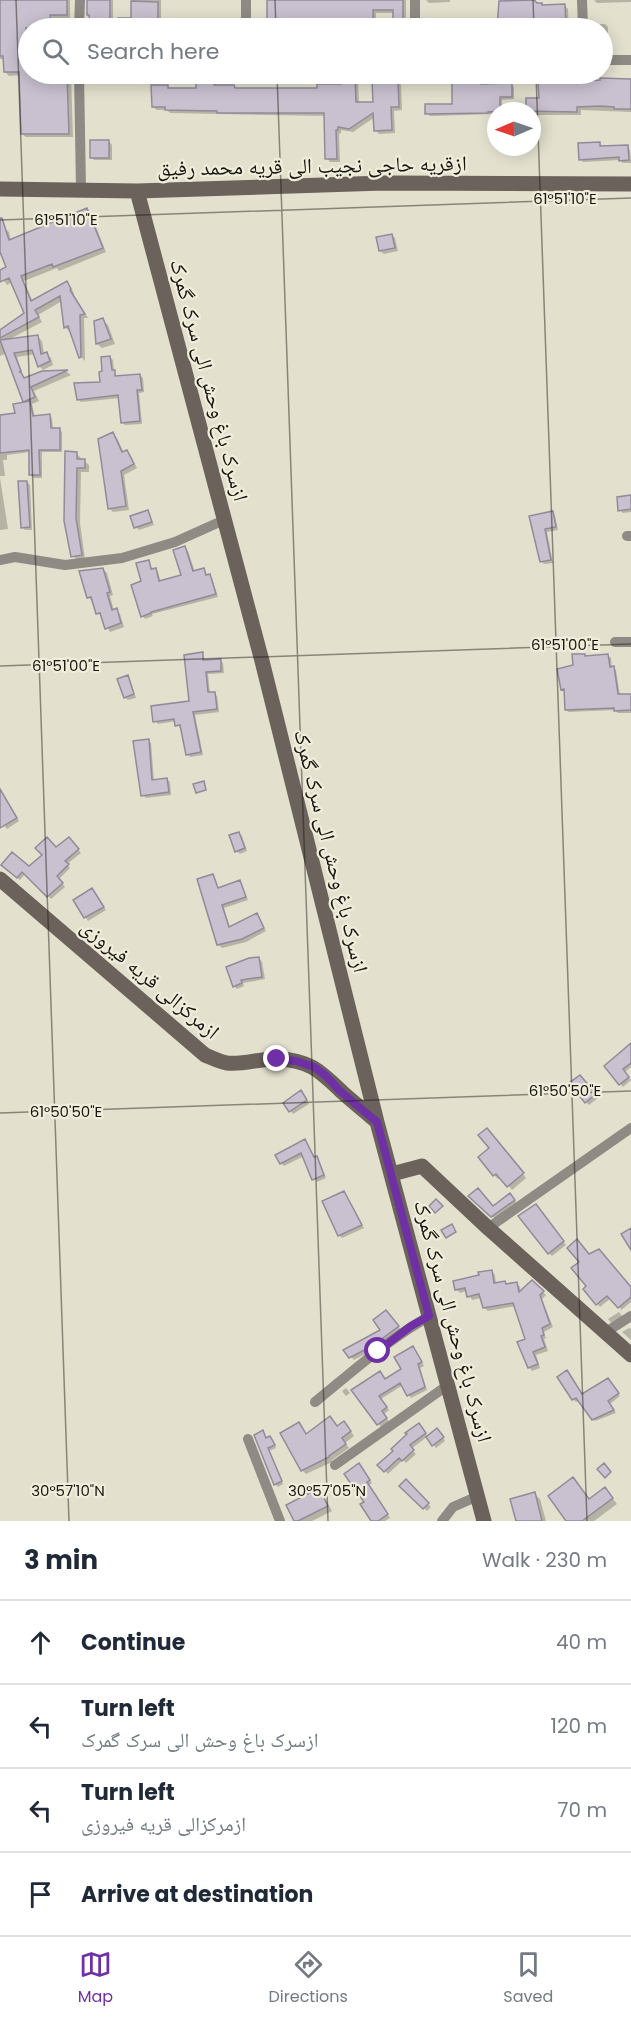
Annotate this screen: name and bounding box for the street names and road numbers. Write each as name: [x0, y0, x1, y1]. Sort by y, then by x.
street label: ازقریه حاجی نجیب الی قریه محمد رفیق: [157, 148, 467, 183]
street label: ازسرک باغ وحش الی سرک گمرک: [163, 256, 256, 504]
street label: ازسرک باغ وحش الی سرک گمرک: [287, 726, 376, 975]
street label: ازمرکزالی قریه فیروزی: [75, 912, 226, 1045]
street label: ازسرک باغ وحش الی سرک گمرک: [407, 1197, 500, 1445]

